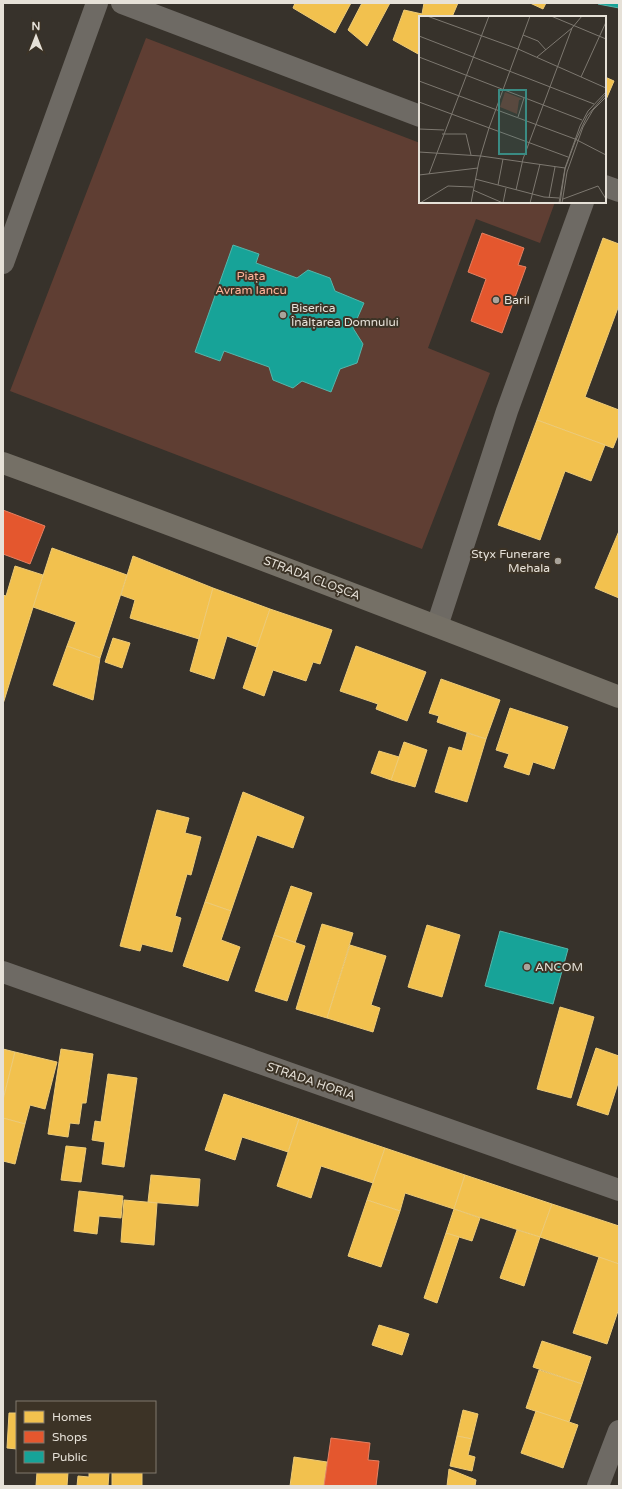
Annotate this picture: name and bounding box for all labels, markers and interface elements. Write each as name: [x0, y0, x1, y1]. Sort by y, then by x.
north arrow: [16, 16, 56, 56]
inset map: [419, 16, 606, 203]
text: N: [32, 20, 40, 33]
park label: Piața Avram Iancu: [215, 269, 287, 297]
place label: Baril: [504, 293, 530, 307]
marker: Baril: [491, 295, 501, 305]
place label: Biserica Înălțarea Domnului: [291, 301, 399, 329]
marker: Biserica Înălțarea Domnului: [278, 310, 288, 320]
place label: Styx Funerare Mehala: [471, 547, 550, 575]
street label: STRADA CLOȘCA: [262, 553, 362, 603]
marker: Styx Funerare Mehala: [553, 556, 563, 566]
place label: ANCOM: [535, 960, 583, 974]
marker: ANCOM: [522, 962, 532, 972]
street label: STRADA HORIA: [265, 1059, 357, 1103]
legend: [16, 1401, 156, 1473]
text: Homes: [52, 1410, 92, 1424]
text: Shops: [52, 1430, 87, 1444]
text: Public: [52, 1450, 87, 1464]

